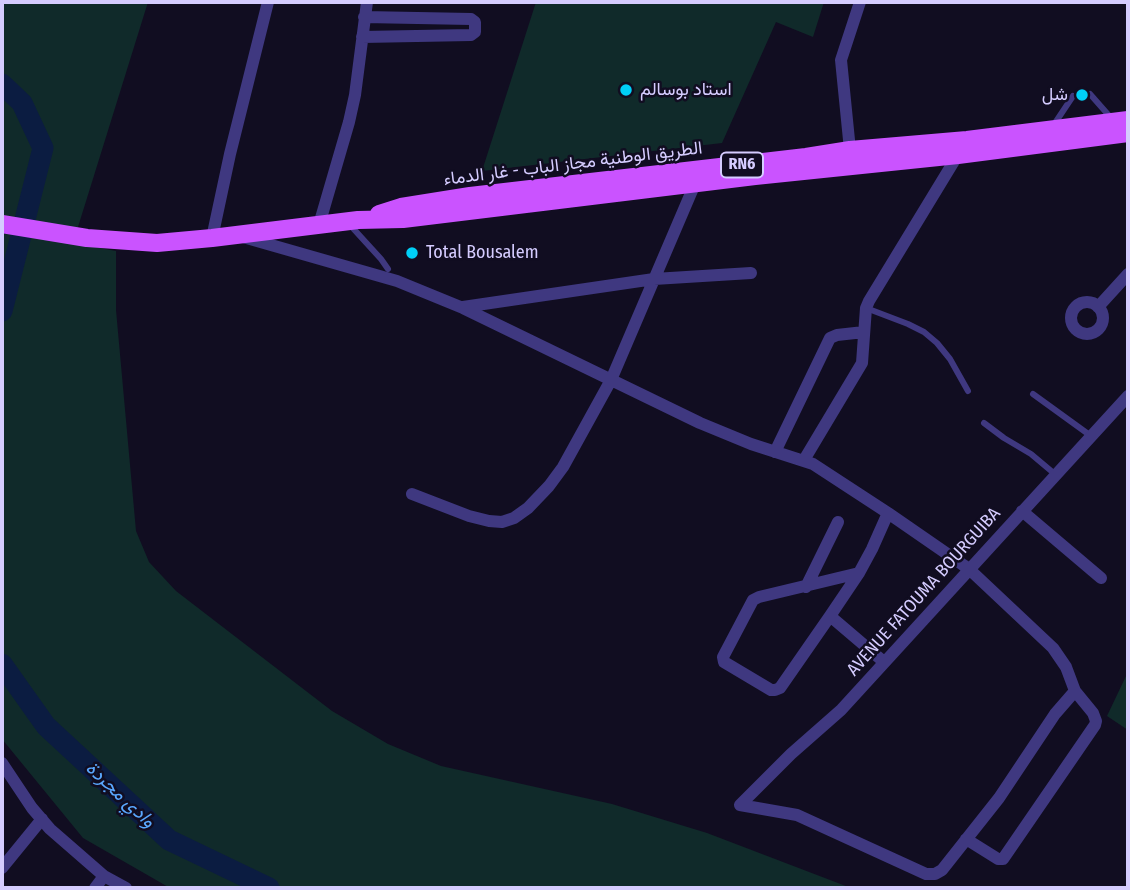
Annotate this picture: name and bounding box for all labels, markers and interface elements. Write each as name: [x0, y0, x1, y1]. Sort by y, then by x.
place label: استاد بوسالم: [640, 79, 732, 101]
marker: استاد بوسالم: [618, 82, 634, 98]
place label: شل: [1042, 84, 1068, 106]
marker: شل: [1074, 87, 1090, 103]
street label: الطريق الوطنية مجاز الباب - غار الدماء: [442, 137, 704, 191]
road number: RN6: [721, 153, 763, 178]
place label: Total Bousalem: [426, 242, 539, 264]
marker: Total Bousalem: [404, 245, 420, 261]
street label: AVENUE FATOUMA BOURGUIBA: [843, 503, 1005, 681]
water label: وادي مجردة: [81, 757, 159, 833]

